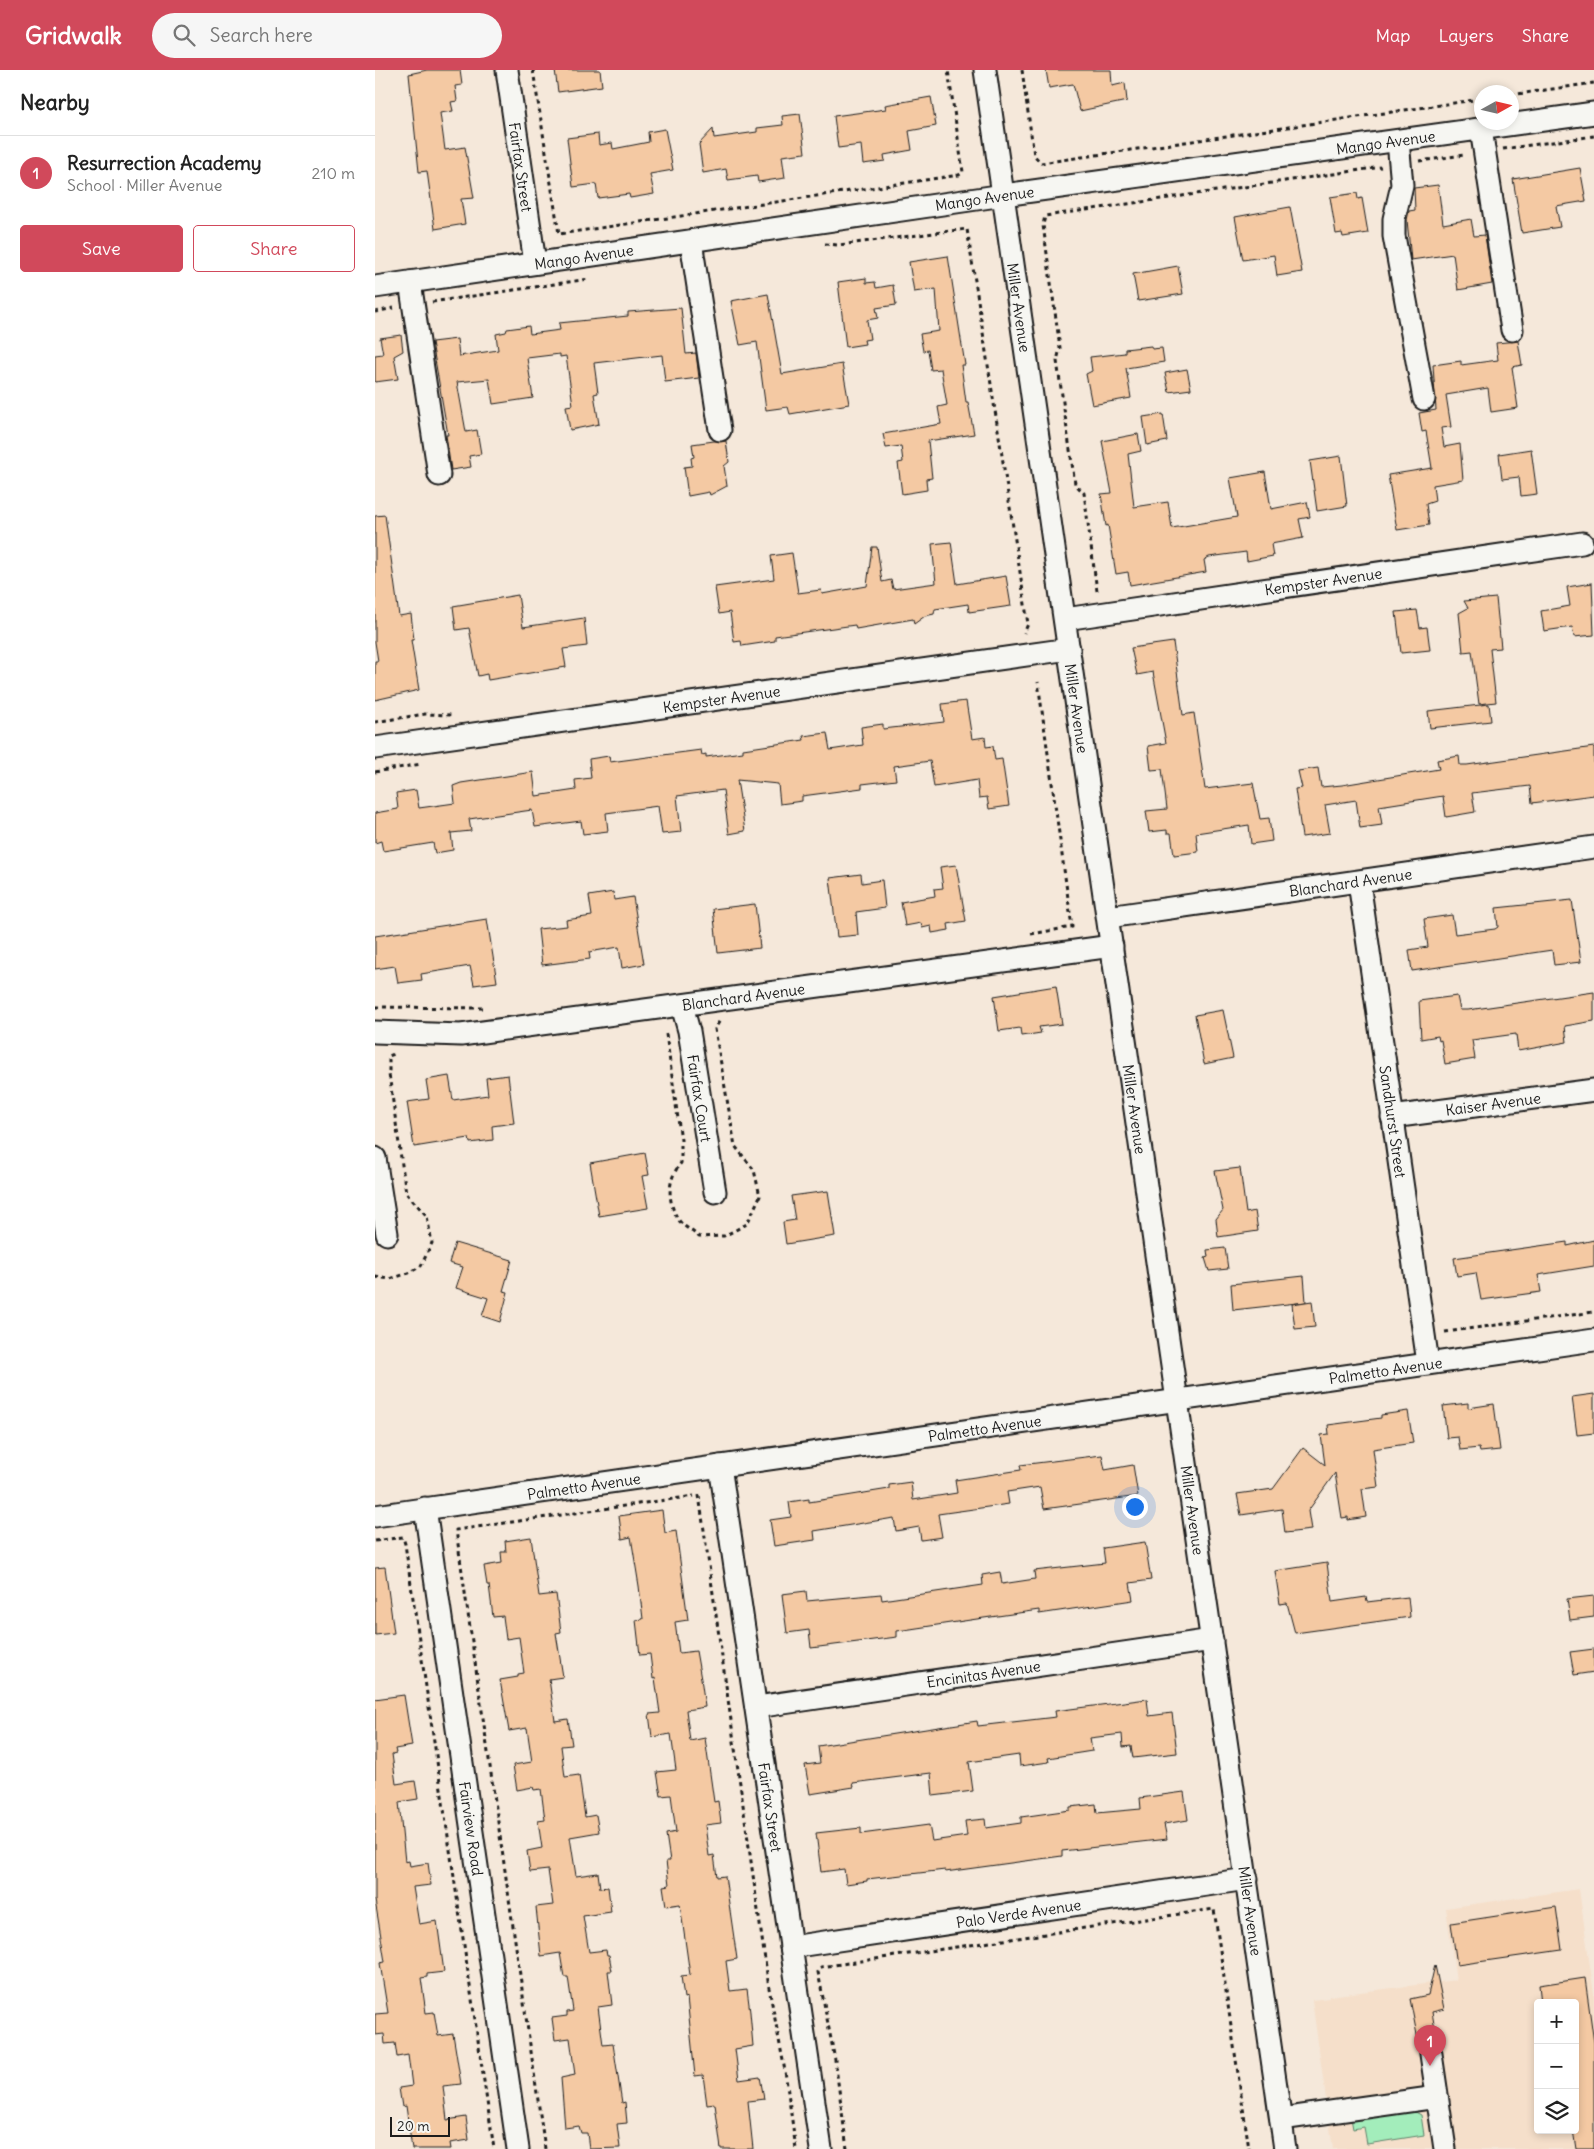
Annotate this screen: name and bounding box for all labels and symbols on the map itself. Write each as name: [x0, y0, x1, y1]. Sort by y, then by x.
north arrow: [1474, 85, 1519, 130]
street label: Fairfax Street: [505, 121, 537, 213]
street label: Mango Avenue: [1335, 126, 1436, 158]
street label: Mango Avenue: [934, 181, 1035, 214]
street label: Mango Avenue: [533, 240, 635, 273]
street label: Miller Avenue: [1003, 261, 1035, 354]
street label: Kempster Avenue: [1263, 563, 1383, 599]
street label: Miller Avenue: [1061, 662, 1093, 754]
street label: Kempster Avenue: [661, 681, 782, 716]
street label: Blanchard Avenue: [1288, 864, 1413, 900]
street label: Blanchard Avenue: [681, 979, 806, 1014]
street label: Fairfax Court: [683, 1053, 716, 1143]
street label: Miller Avenue: [1119, 1063, 1151, 1155]
street label: Sandhurst Street: [1376, 1064, 1411, 1179]
street label: Kaiser Avenue: [1444, 1088, 1542, 1119]
street label: Palmetto Avenue: [1328, 1353, 1443, 1388]
street label: Palmetto Avenue: [927, 1410, 1043, 1446]
street label: Miller Avenue: [1177, 1464, 1209, 1556]
street label: Palmetto Avenue: [526, 1468, 642, 1503]
your location: [1122, 1494, 1148, 1520]
street label: Encinitas Avenue: [925, 1656, 1042, 1691]
street label: Fairfax Street: [754, 1761, 786, 1853]
street label: Fairview Road: [455, 1780, 488, 1877]
street label: Miller Avenue: [1235, 1865, 1267, 1957]
street label: Palo Verde Avenue: [955, 1894, 1082, 1932]
pin: 1: [1414, 2025, 1446, 2066]
scale bar: [390, 2114, 450, 2137]

